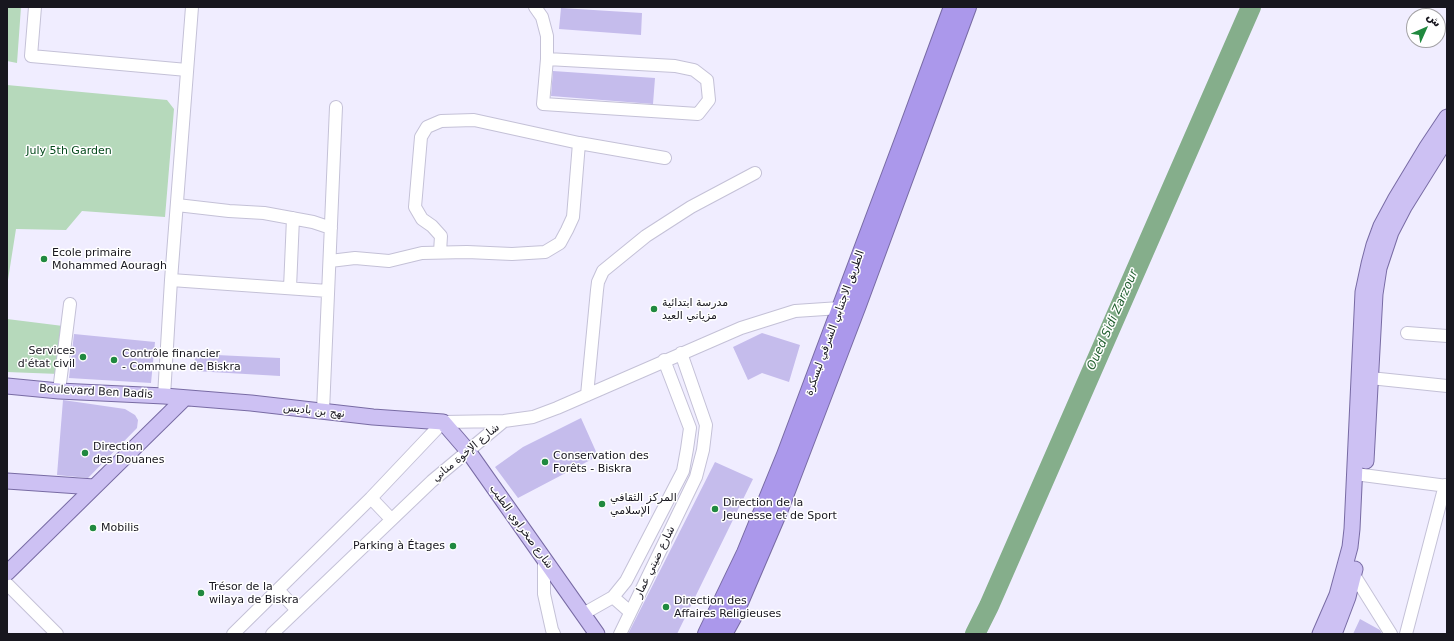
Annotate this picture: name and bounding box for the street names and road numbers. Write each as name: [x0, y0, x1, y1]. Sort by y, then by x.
street label: الطريق الاجتنابي الشرقي لبسكرة: [803, 249, 867, 397]
street label: Boulevard Ben Badis: [39, 382, 153, 402]
street label: نهج بن باديس: [282, 401, 346, 421]
street label: شارع الإخوة مناني: [430, 421, 502, 485]
street label: شارع صخراوي الطيب: [486, 482, 556, 572]
street label: شارع ضيتي عمار: [632, 524, 678, 600]

